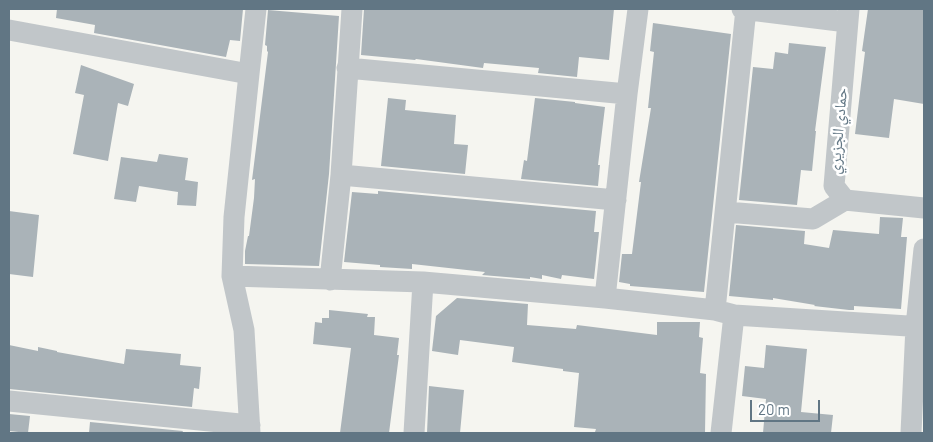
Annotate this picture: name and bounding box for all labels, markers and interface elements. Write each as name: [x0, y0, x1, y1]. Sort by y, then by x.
street label: حمادي الجزيري: [825, 87, 851, 175]
scale bar: [753, 390, 823, 422]
text: 20 m: [758, 400, 790, 418]

